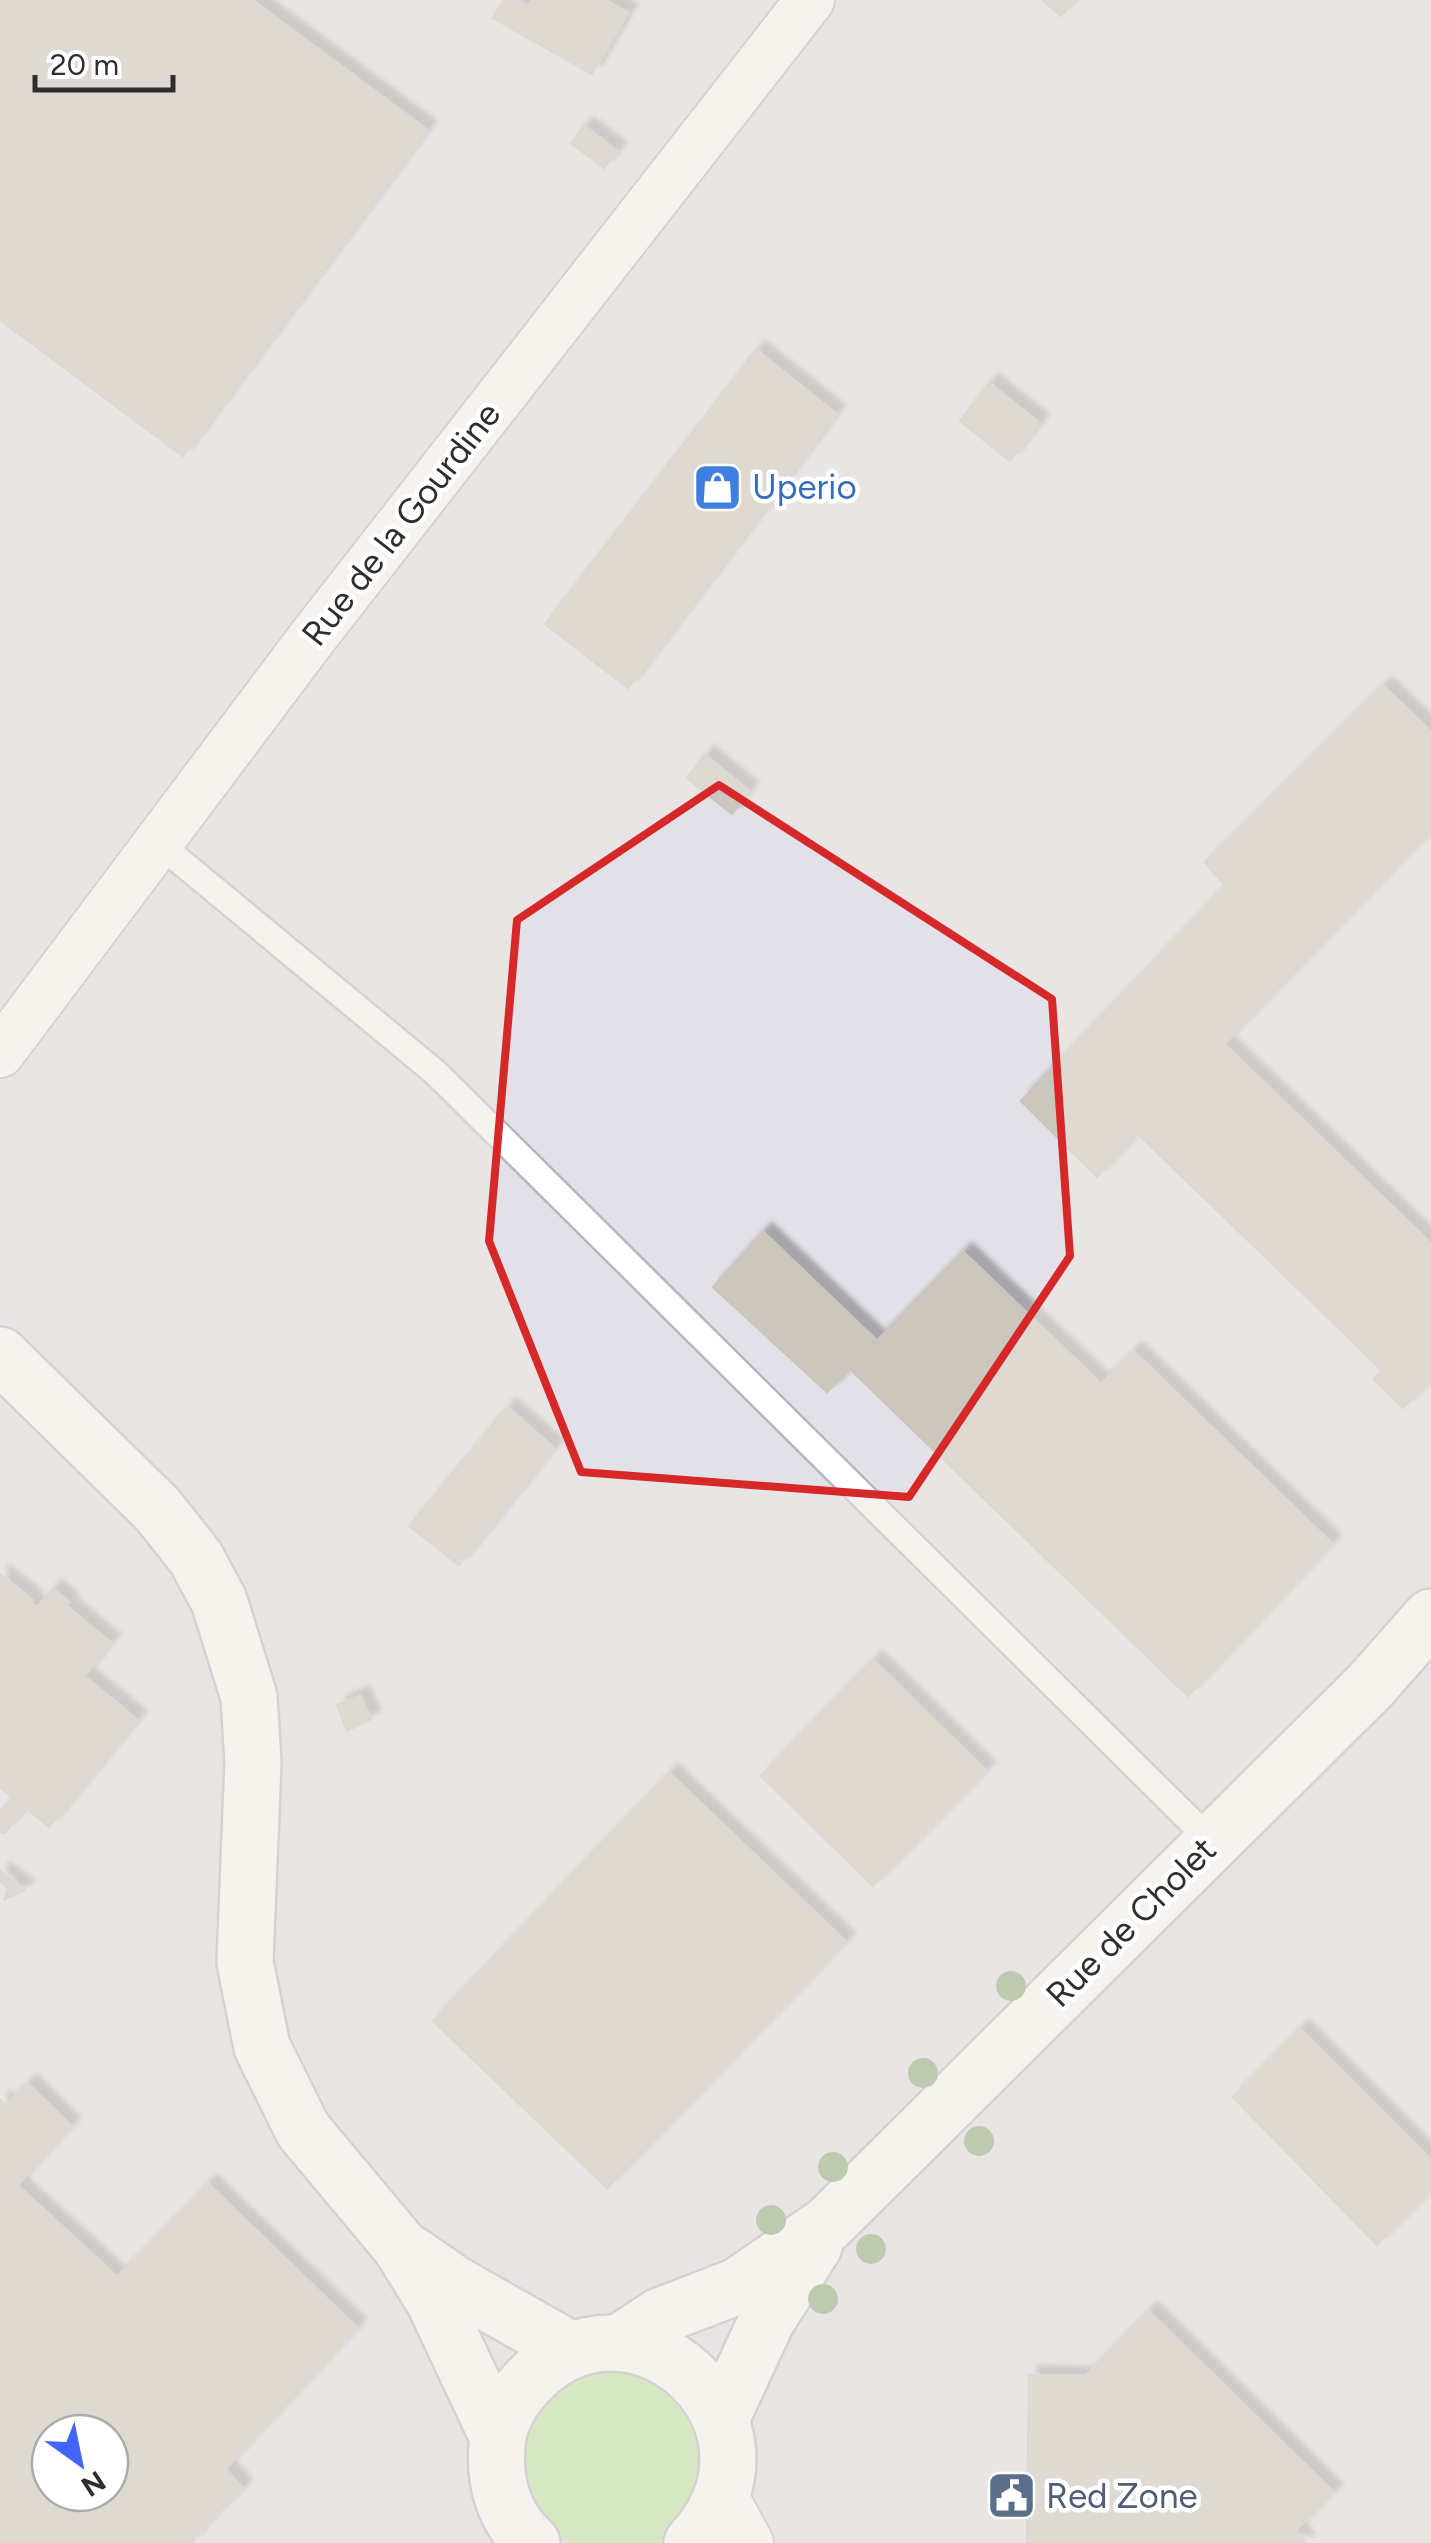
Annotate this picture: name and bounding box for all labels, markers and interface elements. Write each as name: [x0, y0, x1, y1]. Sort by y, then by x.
scale bar: [35, 30, 172, 92]
text: 20 m: [50, 46, 119, 83]
street label: Rue de la Gourdine: [293, 394, 509, 654]
shop icon: Uperio: [691, 461, 743, 513]
place label: Uperio: [752, 466, 857, 508]
street label: Rue de Cholet: [1037, 1828, 1225, 2016]
north arrow: [30, 2413, 130, 2513]
text: N: [75, 2464, 112, 2504]
public building icon: Red Zone: [985, 2470, 1037, 2522]
place label: Red Zone: [1046, 2475, 1198, 2517]

